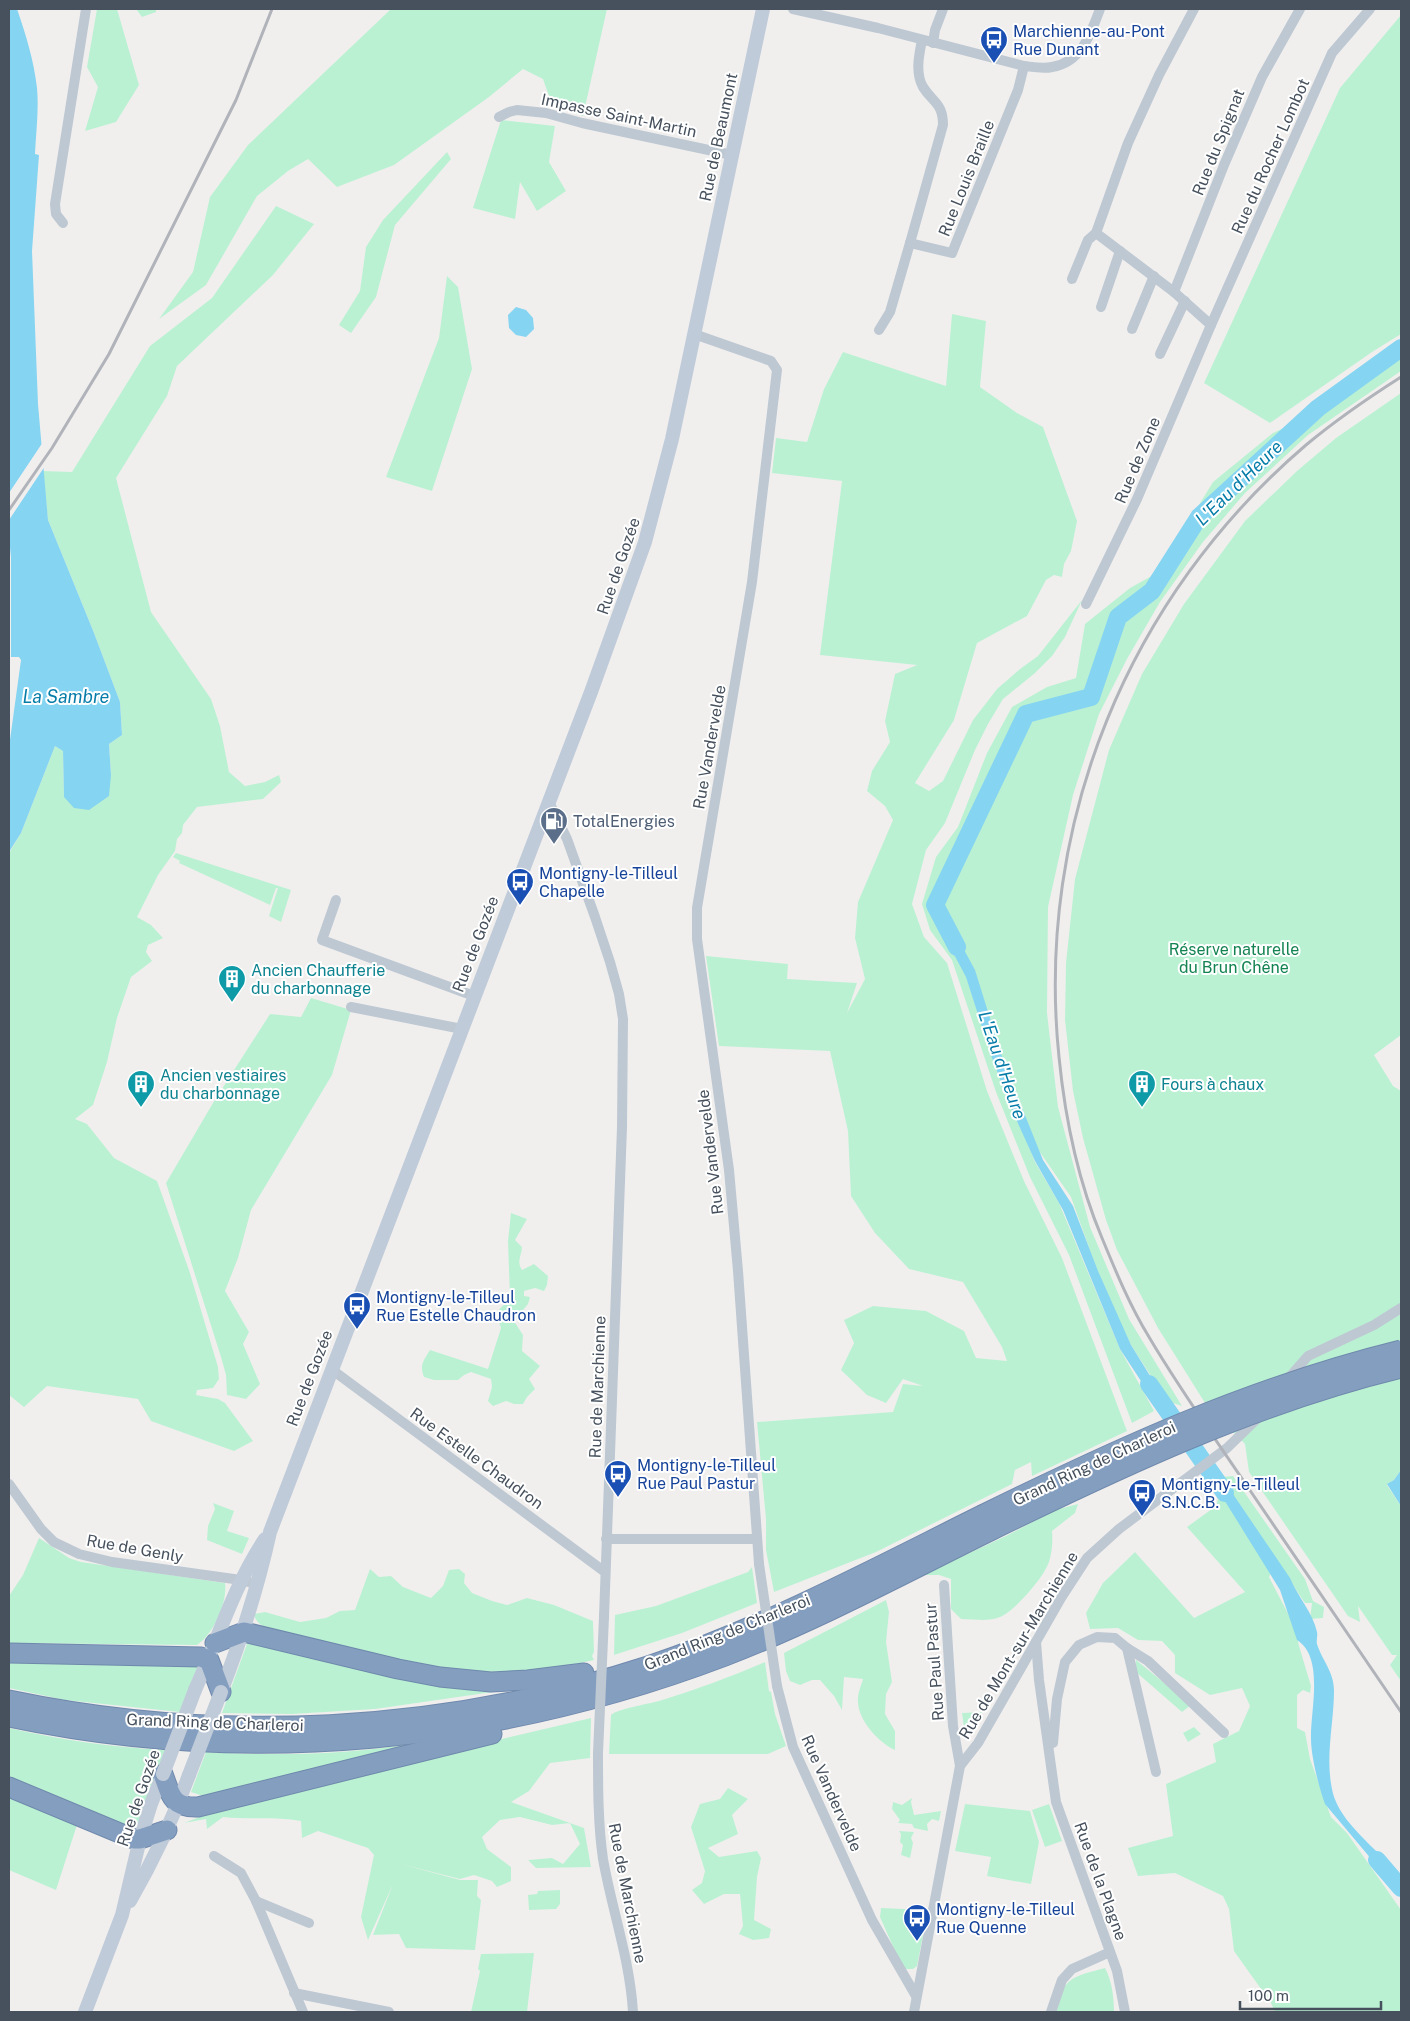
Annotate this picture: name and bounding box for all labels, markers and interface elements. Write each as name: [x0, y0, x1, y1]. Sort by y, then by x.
place label: Marchienne-au-Pont Rue Dunant: [1013, 22, 1165, 59]
bus stop icon: Marchienne-au-Pont Rue Dunant: [979, 25, 1009, 64]
street label: Rue de Beaumont: [696, 71, 741, 203]
street label: Rue du Rocher Lombot: [1228, 75, 1313, 237]
street label: Rue du Spignat: [1188, 86, 1249, 198]
street label: Impasse Saint-Martin: [539, 90, 698, 141]
street label: Rue Louis Braille: [934, 117, 998, 239]
street label: Rue de Zone: [1111, 414, 1164, 506]
water label: L'Eau d'Heure: [1191, 436, 1287, 530]
street label: Rue de Gozée: [593, 515, 644, 617]
street label: Rue Vandervelde: [689, 684, 730, 811]
water label: La Sambre: [23, 686, 110, 707]
fuel station icon: TotalEnergies: [539, 806, 569, 845]
place label: TotalEnergies: [573, 812, 675, 831]
place label: Montigny-le-Tilleul Chapelle: [539, 864, 678, 901]
bus stop icon: Montigny-le-Tilleul Chapelle: [505, 867, 535, 906]
street label: Rue de Gozée: [448, 893, 502, 995]
park label: Réserve naturelle du Brun Chêne: [1169, 940, 1299, 977]
place label: Ancien Chaufferie du charbonnage: [251, 961, 385, 998]
building icon: Ancien Chaufferie du charbonnage: [217, 964, 247, 1003]
water label: L'Eau d'Heure: [974, 1008, 1031, 1122]
place label: Ancien vestiaires du charbonnage: [160, 1066, 286, 1103]
building icon: Ancien vestiaires du charbonnage: [126, 1069, 156, 1108]
building icon: Fours à chaux: [1127, 1069, 1157, 1108]
place label: Fours à chaux: [1161, 1075, 1264, 1094]
street label: Rue Vandervelde: [693, 1088, 728, 1215]
place label: Montigny-le-Tilleul Rue Estelle Chaudron: [376, 1288, 536, 1325]
bus stop icon: Montigny-le-Tilleul Rue Estelle Chaudron: [342, 1291, 372, 1330]
street label: Rue de Marchienne: [586, 1315, 609, 1459]
street label: Rue de Gozée: [282, 1327, 336, 1429]
street label: Rue Estelle Chaudron: [406, 1404, 547, 1513]
street label: Grand Ring de Charleroi: [1010, 1417, 1179, 1510]
place label: Montigny-le-Tilleul Rue Paul Pastur: [637, 1456, 776, 1493]
bus stop icon: Montigny-le-Tilleul Rue Paul Pastur: [603, 1459, 633, 1498]
place label: Montigny-le-Tilleul S.N.C.B.: [1161, 1475, 1300, 1512]
bus stop icon: Montigny-le-Tilleul S.N.C.B.: [1127, 1478, 1157, 1517]
street label: Rue de Genly: [85, 1531, 185, 1566]
street label: Rue de Mont-sur-Marchienne: [955, 1548, 1082, 1742]
street label: Grand Ring de Charleroi: [641, 1590, 813, 1674]
street label: Rue Paul Pastur: [921, 1602, 948, 1722]
street label: Grand Ring de Charleroi: [126, 1710, 304, 1735]
street label: Rue Vandervelde: [797, 1732, 866, 1854]
street label: Rue de Gozée: [113, 1747, 164, 1849]
street label: Rue de la Plagne: [1070, 1819, 1131, 1943]
street label: Rue de Marchienne: [605, 1821, 650, 1965]
place label: Montigny-le-Tilleul Rue Quenne: [936, 1900, 1075, 1937]
bus stop icon: Montigny-le-Tilleul Rue Quenne: [902, 1903, 932, 1942]
scale bar: [1240, 1978, 1381, 2010]
text: 100 m: [1248, 1987, 1289, 2004]

